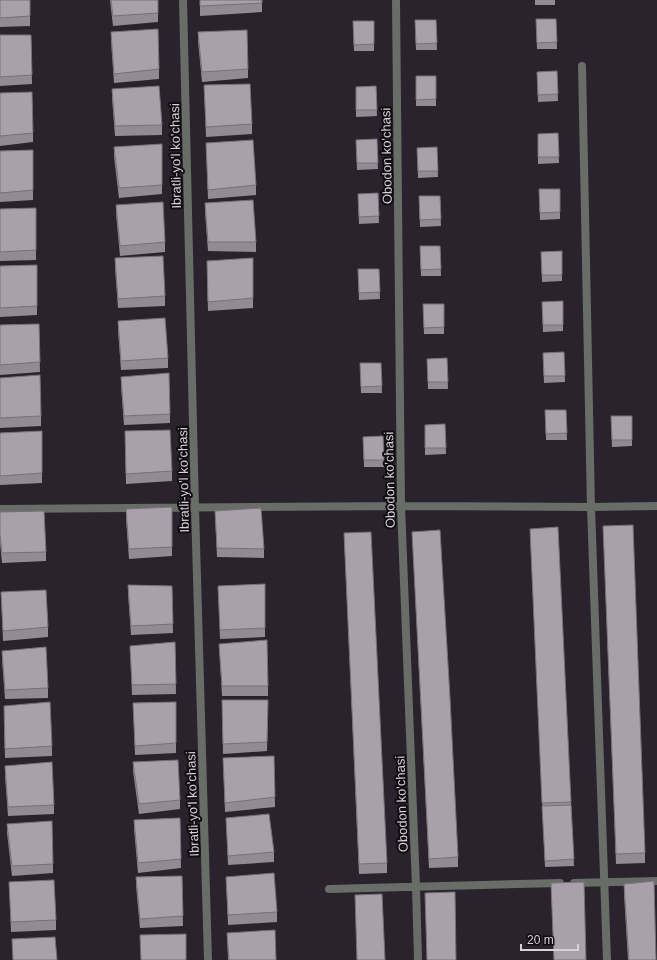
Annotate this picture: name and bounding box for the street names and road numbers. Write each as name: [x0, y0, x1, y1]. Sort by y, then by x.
street label: Ibratli-yo'l ko'chasi: [167, 103, 184, 209]
street label: Obodon ko'chasi: [378, 108, 395, 204]
street label: Ibratli-yo'l ko'chasi: [175, 427, 192, 533]
street label: Obodon ko'chasi: [381, 432, 398, 528]
street label: Ibratli-yo'l ko'chasi: [183, 751, 202, 857]
street label: Obodon ko'chasi: [392, 755, 411, 852]

